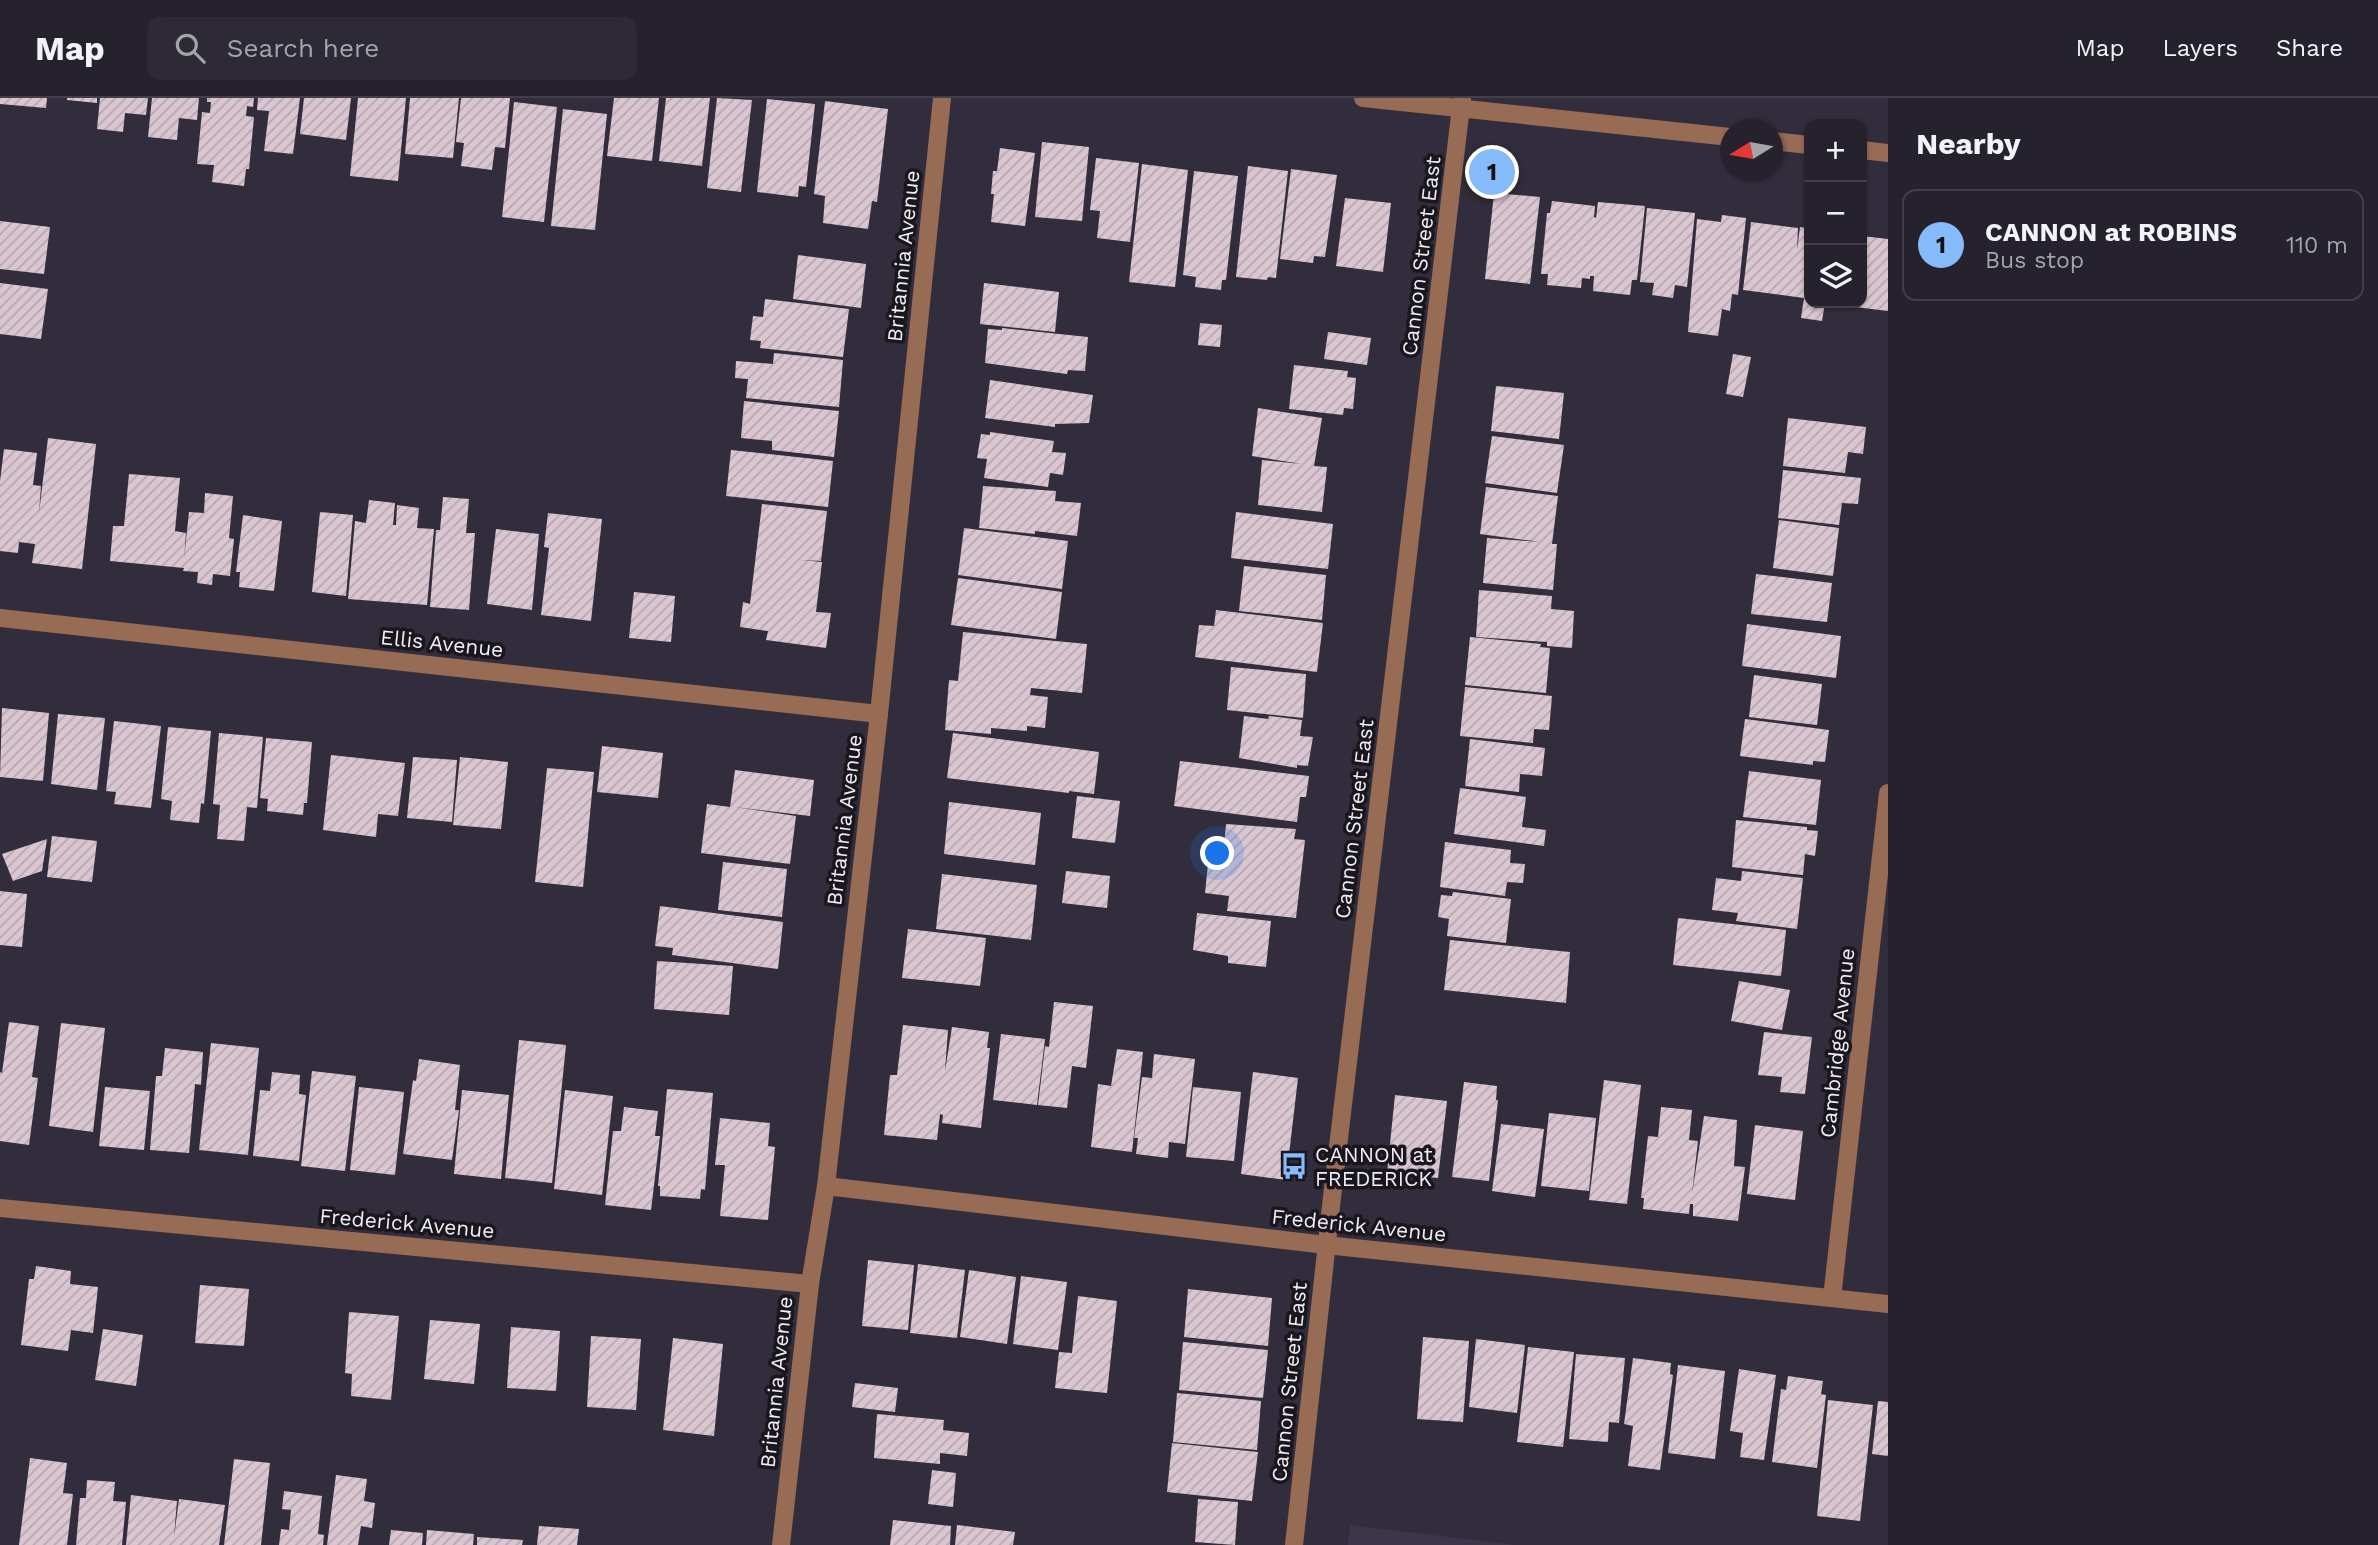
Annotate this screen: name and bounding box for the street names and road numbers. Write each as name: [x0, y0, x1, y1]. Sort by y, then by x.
street label: Cannon Street East: [1396, 155, 1446, 357]
street label: Britannia Avenue: [882, 169, 924, 343]
street label: Ellis Avenue: [379, 624, 505, 662]
street label: Cannon Street East: [1329, 718, 1379, 920]
street label: Britannia Avenue: [821, 733, 867, 907]
street label: Cambridge Avenue: [1815, 947, 1859, 1139]
street label: Frederick Avenue: [318, 1203, 496, 1243]
street label: Frederick Avenue: [1270, 1203, 1448, 1247]
street label: Cannon Street East: [1266, 1281, 1312, 1483]
street label: Britannia Avenue: [755, 1295, 797, 1469]

